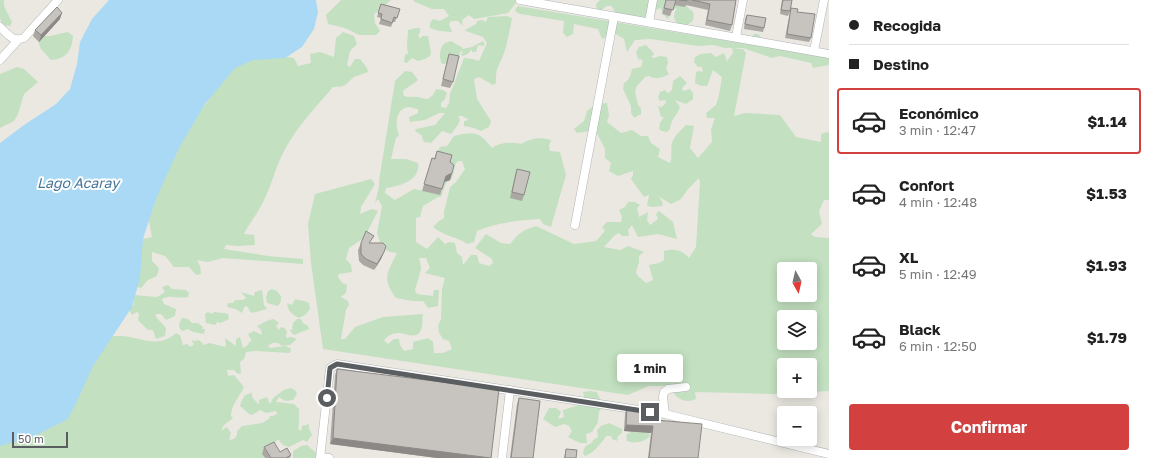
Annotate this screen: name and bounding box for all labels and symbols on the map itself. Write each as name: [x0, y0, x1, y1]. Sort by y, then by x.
water label: Lago Acaray: [37, 174, 121, 191]
north arrow: [777, 262, 817, 302]
callout: 1 min: [617, 354, 683, 382]
route start: [318, 389, 336, 407]
route end: [641, 403, 659, 421]
scale bar: [12, 430, 68, 449]

